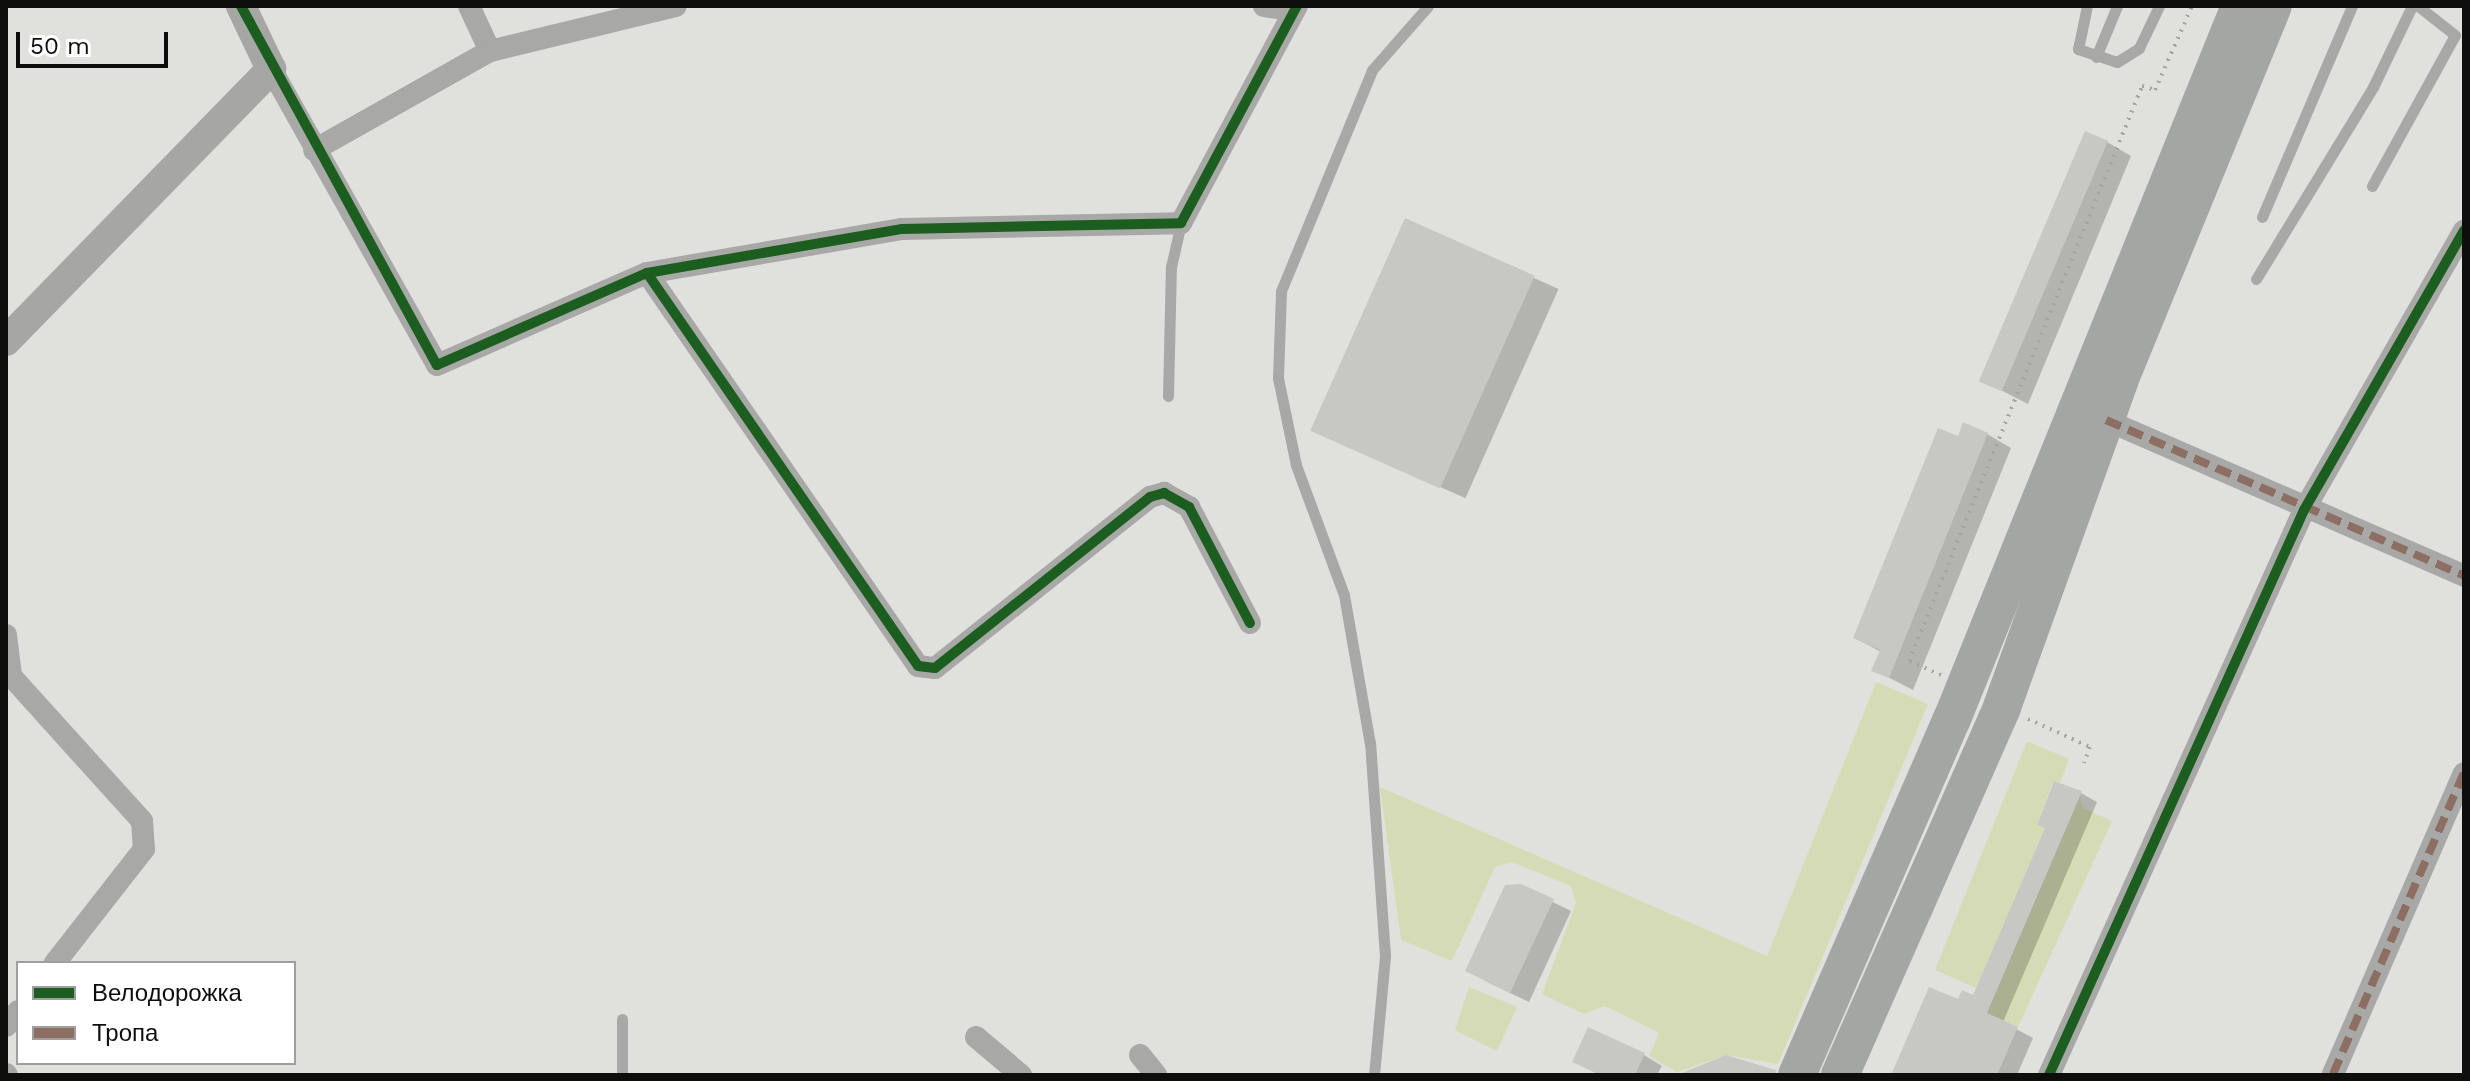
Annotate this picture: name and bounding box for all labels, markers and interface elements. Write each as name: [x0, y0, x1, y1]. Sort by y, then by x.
scale bar: [20, 16, 172, 66]
text: 50 m: [30, 32, 90, 60]
legend: [16, 961, 296, 1065]
text: Велодорожка: [92, 979, 242, 1007]
text: Тропа: [92, 1019, 158, 1047]

